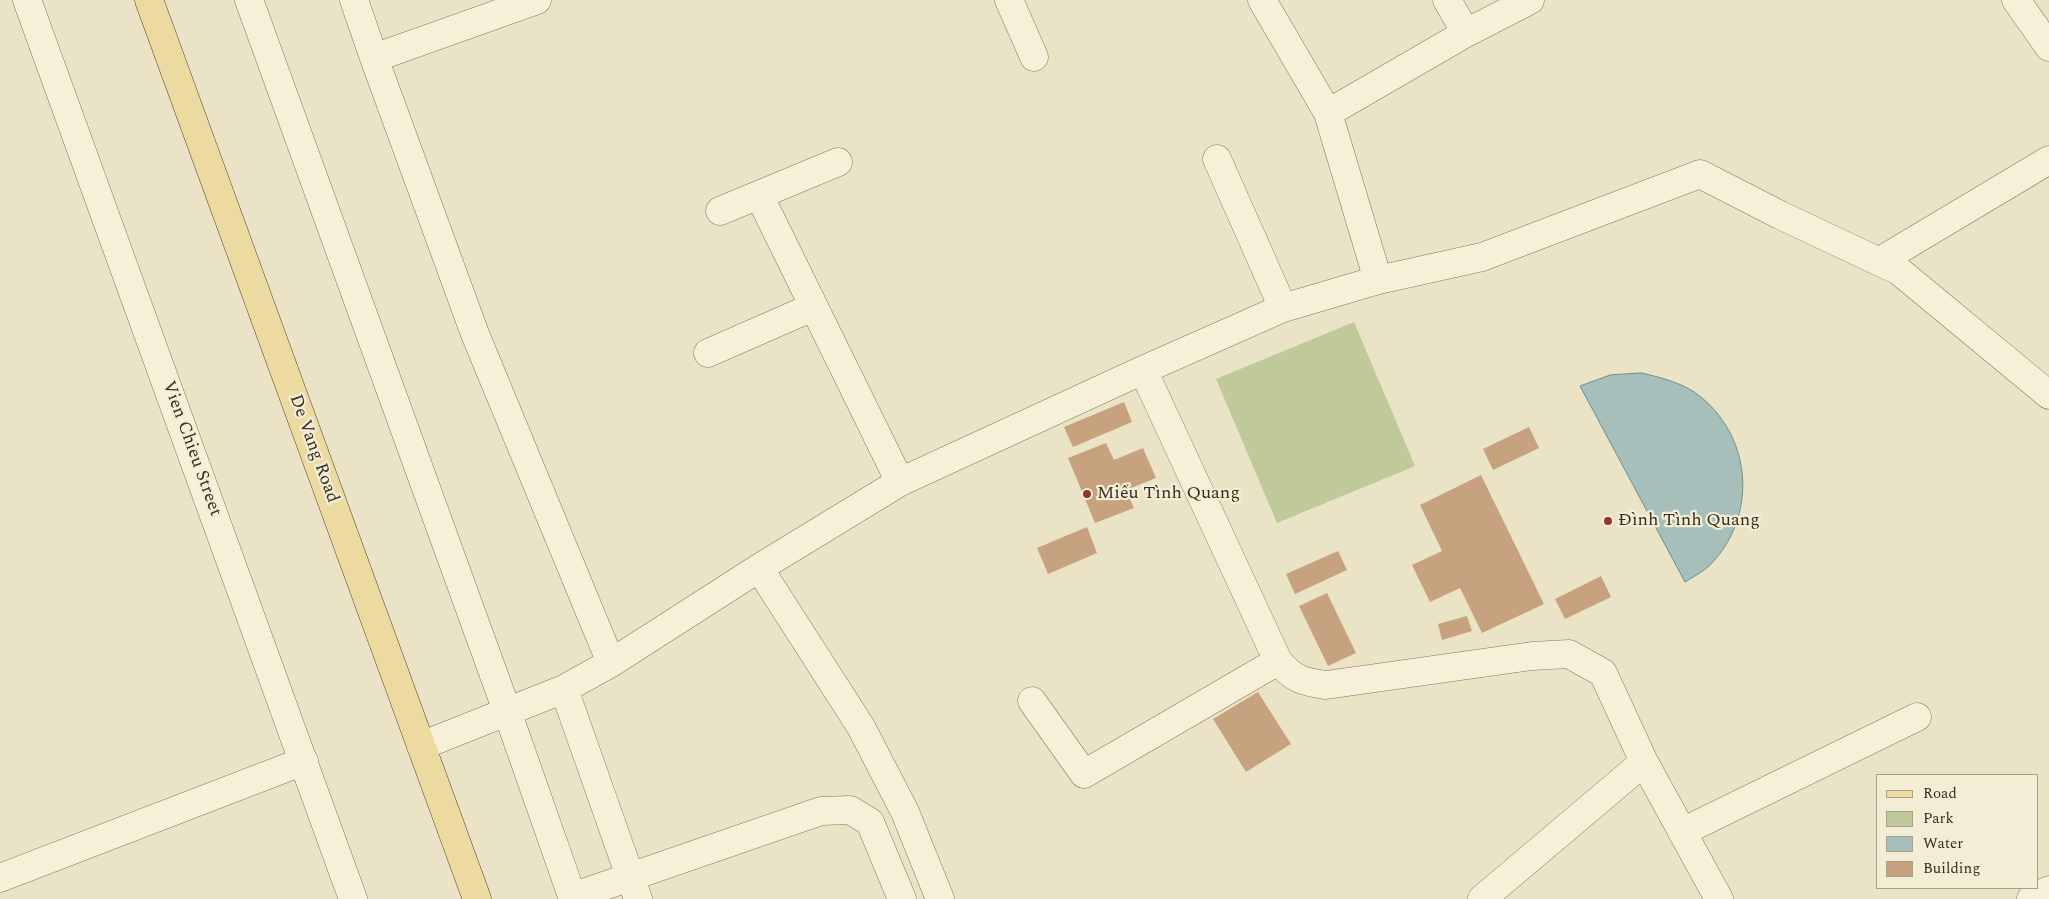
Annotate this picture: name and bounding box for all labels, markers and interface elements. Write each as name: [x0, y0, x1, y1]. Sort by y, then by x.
street label: Vien Chieu Street: [157, 378, 225, 520]
street label: De Vang Road: [283, 392, 343, 506]
place label: Miếu Tình Quang: [1097, 483, 1240, 505]
marker: Miếu Tình Quang: [1081, 488, 1093, 500]
place label: Đình Tình Quang: [1618, 510, 1760, 532]
marker: Đình Tình Quang: [1602, 515, 1614, 527]
legend: [1876, 774, 2039, 889]
text: Road: [1923, 782, 1957, 805]
text: Park: [1923, 807, 1954, 830]
text: Water: [1923, 832, 1963, 855]
text: Building: [1923, 857, 1980, 880]

